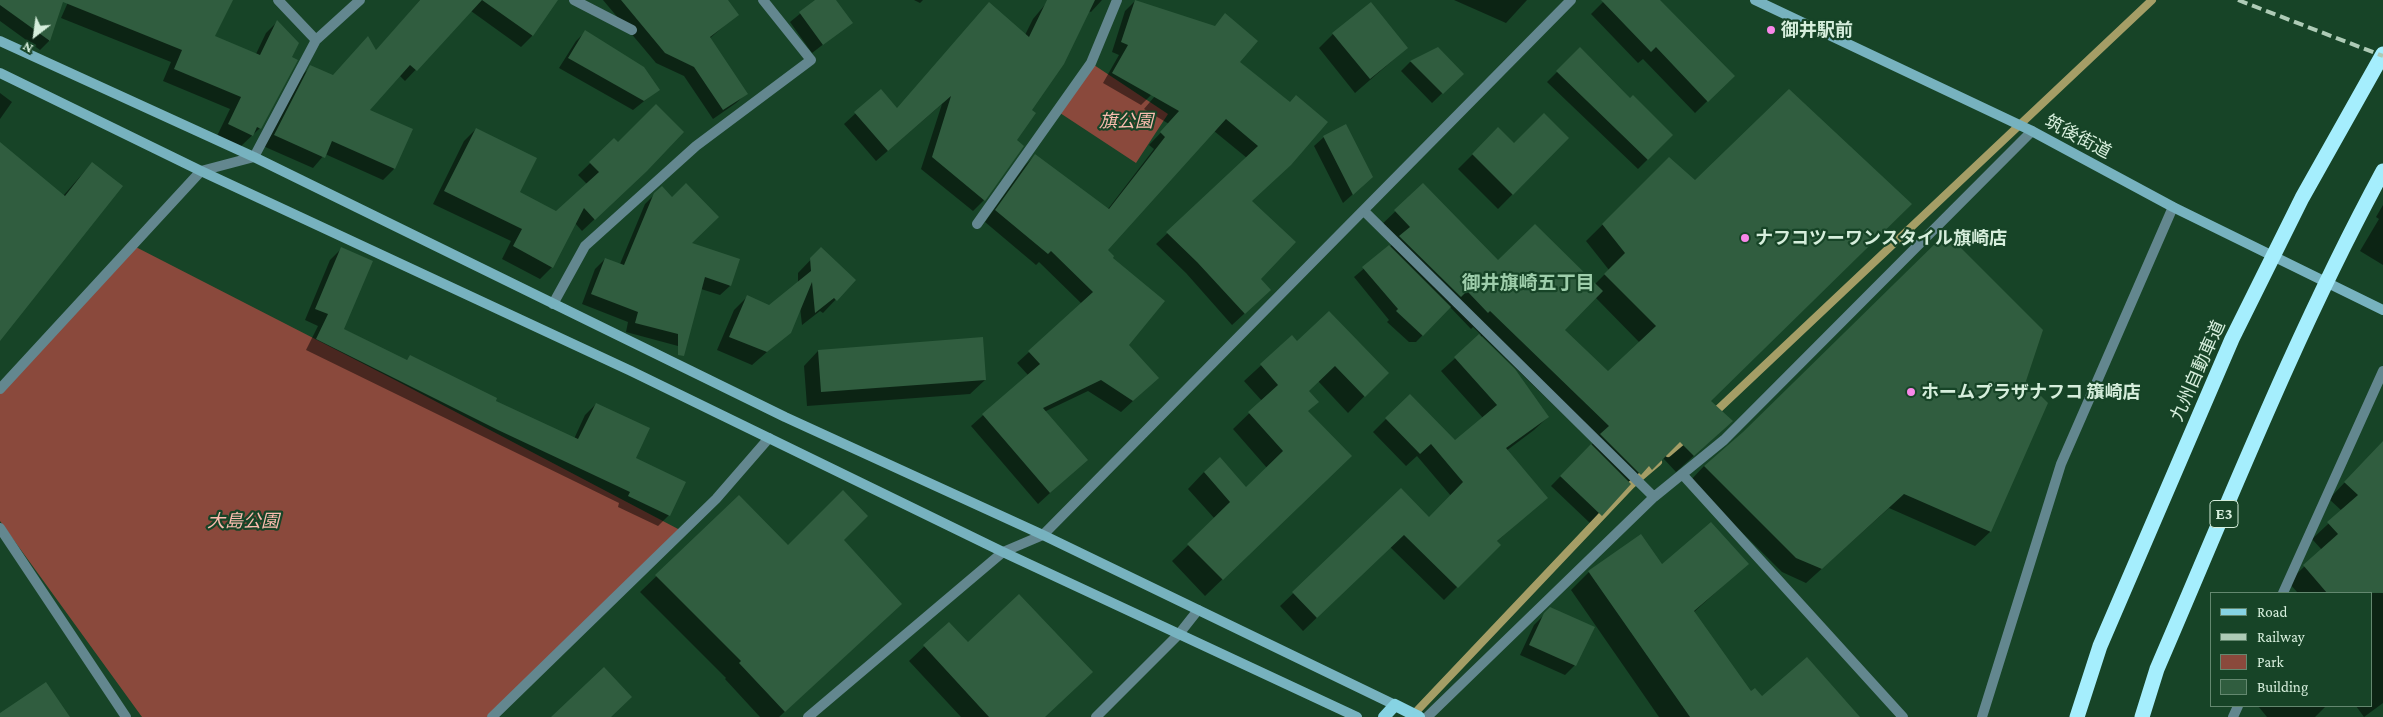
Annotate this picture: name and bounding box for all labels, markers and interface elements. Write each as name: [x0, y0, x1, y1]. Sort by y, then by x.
north arrow: [10, 10, 60, 60]
place label: 御井駅前: [1781, 19, 1853, 41]
marker: 御井駅前: [1765, 24, 1777, 36]
text: N: [19, 39, 36, 57]
park label: 旗公園: [1099, 110, 1153, 132]
street label: 筑後街道: [2041, 111, 2115, 163]
place label: ナフコツーワンスタイル旗崎店: [1755, 227, 2007, 249]
marker: ナフコツーワンスタイル旗崎店: [1739, 232, 1751, 244]
district label: 御井旗崎五丁目: [1462, 272, 1594, 294]
street label: 九州自動車道: [2166, 317, 2230, 425]
place label: ホームプラザナフコ 籏崎店: [1921, 381, 2140, 403]
marker: ホームプラザナフコ 籏崎店: [1905, 386, 1917, 398]
road number: E3: [2210, 500, 2238, 528]
park label: 大島公園: [207, 510, 279, 532]
legend: [2210, 592, 2373, 707]
text: Road: [2257, 604, 2287, 620]
text: Railway: [2257, 629, 2305, 645]
text: Park: [2257, 654, 2284, 670]
text: Building: [2257, 679, 2308, 695]

